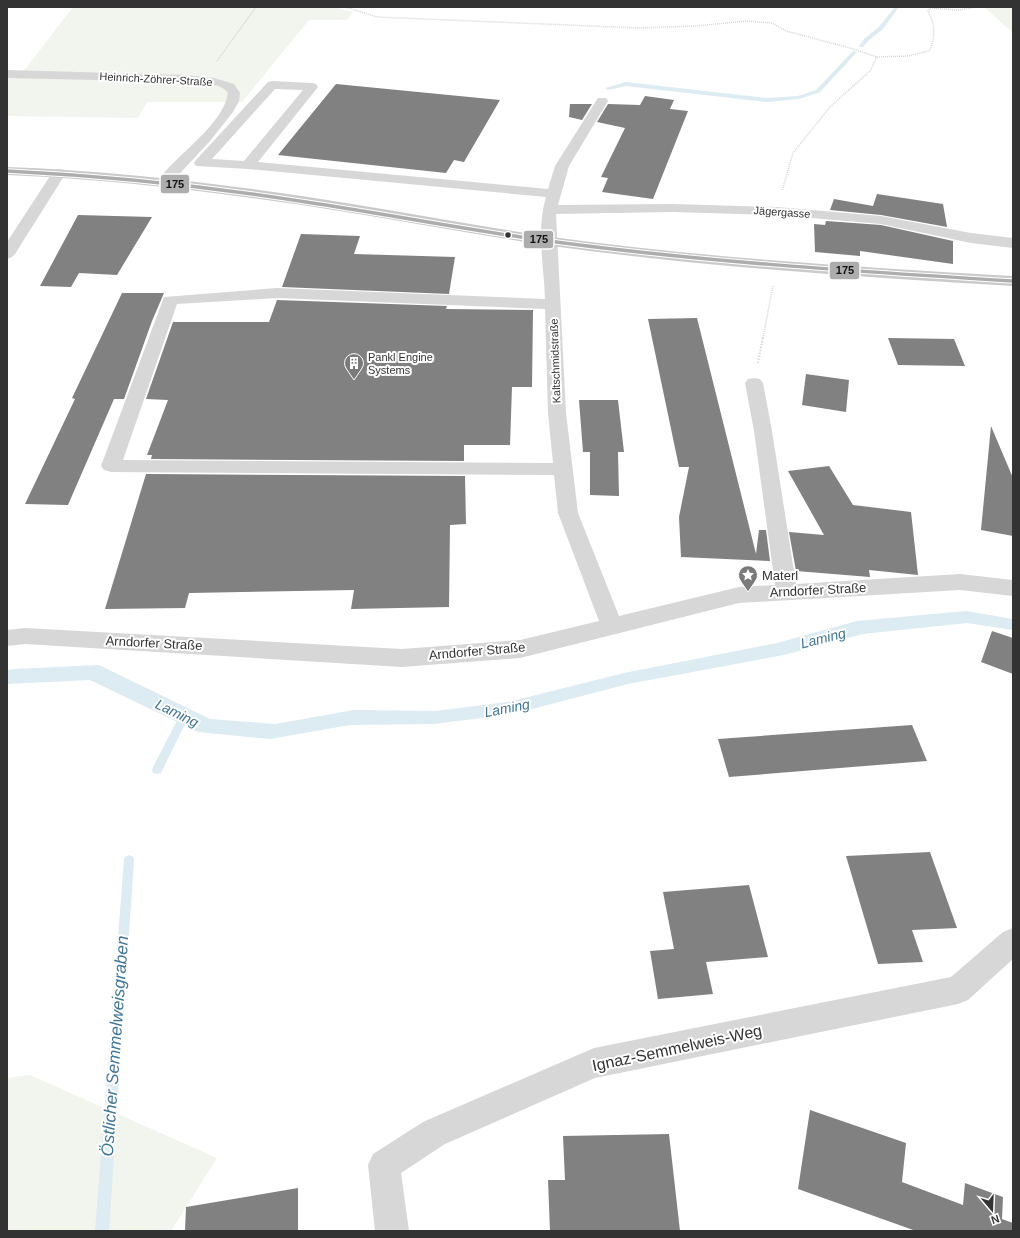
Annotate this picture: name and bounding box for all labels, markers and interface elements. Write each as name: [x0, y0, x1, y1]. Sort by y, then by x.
street label: Heinrich-Zöhrer-Straße: [99, 70, 213, 88]
line badge: 175: [160, 174, 190, 194]
text: 175: [166, 178, 184, 190]
street label: Jägergasse: [753, 204, 811, 220]
unlabelled marker: [503, 230, 513, 240]
line badge: 175: [523, 230, 554, 249]
text: 175: [530, 233, 548, 245]
line badge: 175: [829, 261, 860, 280]
text: 175: [836, 264, 854, 276]
street label: Kaltschmidstraße: [548, 318, 562, 404]
place label: Pankl Engine Systems: [368, 351, 433, 376]
building icon: Pankl Engine Systems: [343, 352, 365, 380]
place icon: Materl: [737, 564, 759, 592]
place label: Materl: [762, 568, 798, 583]
street label: Arndorfer Straße: [769, 580, 867, 600]
water label: Laming: [799, 625, 847, 651]
street label: Arndorfer Straße: [105, 633, 203, 653]
street label: Arndorfer Straße: [428, 639, 526, 663]
water label: Laming: [153, 696, 201, 730]
water label: Laming: [483, 696, 531, 720]
water label: Östlicher Semmelweisgraben: [98, 935, 132, 1157]
street label: Ignaz-Semmelweis-Weg: [591, 1022, 763, 1074]
north arrow: [972, 1190, 1012, 1230]
text: N: [989, 1212, 1001, 1226]

